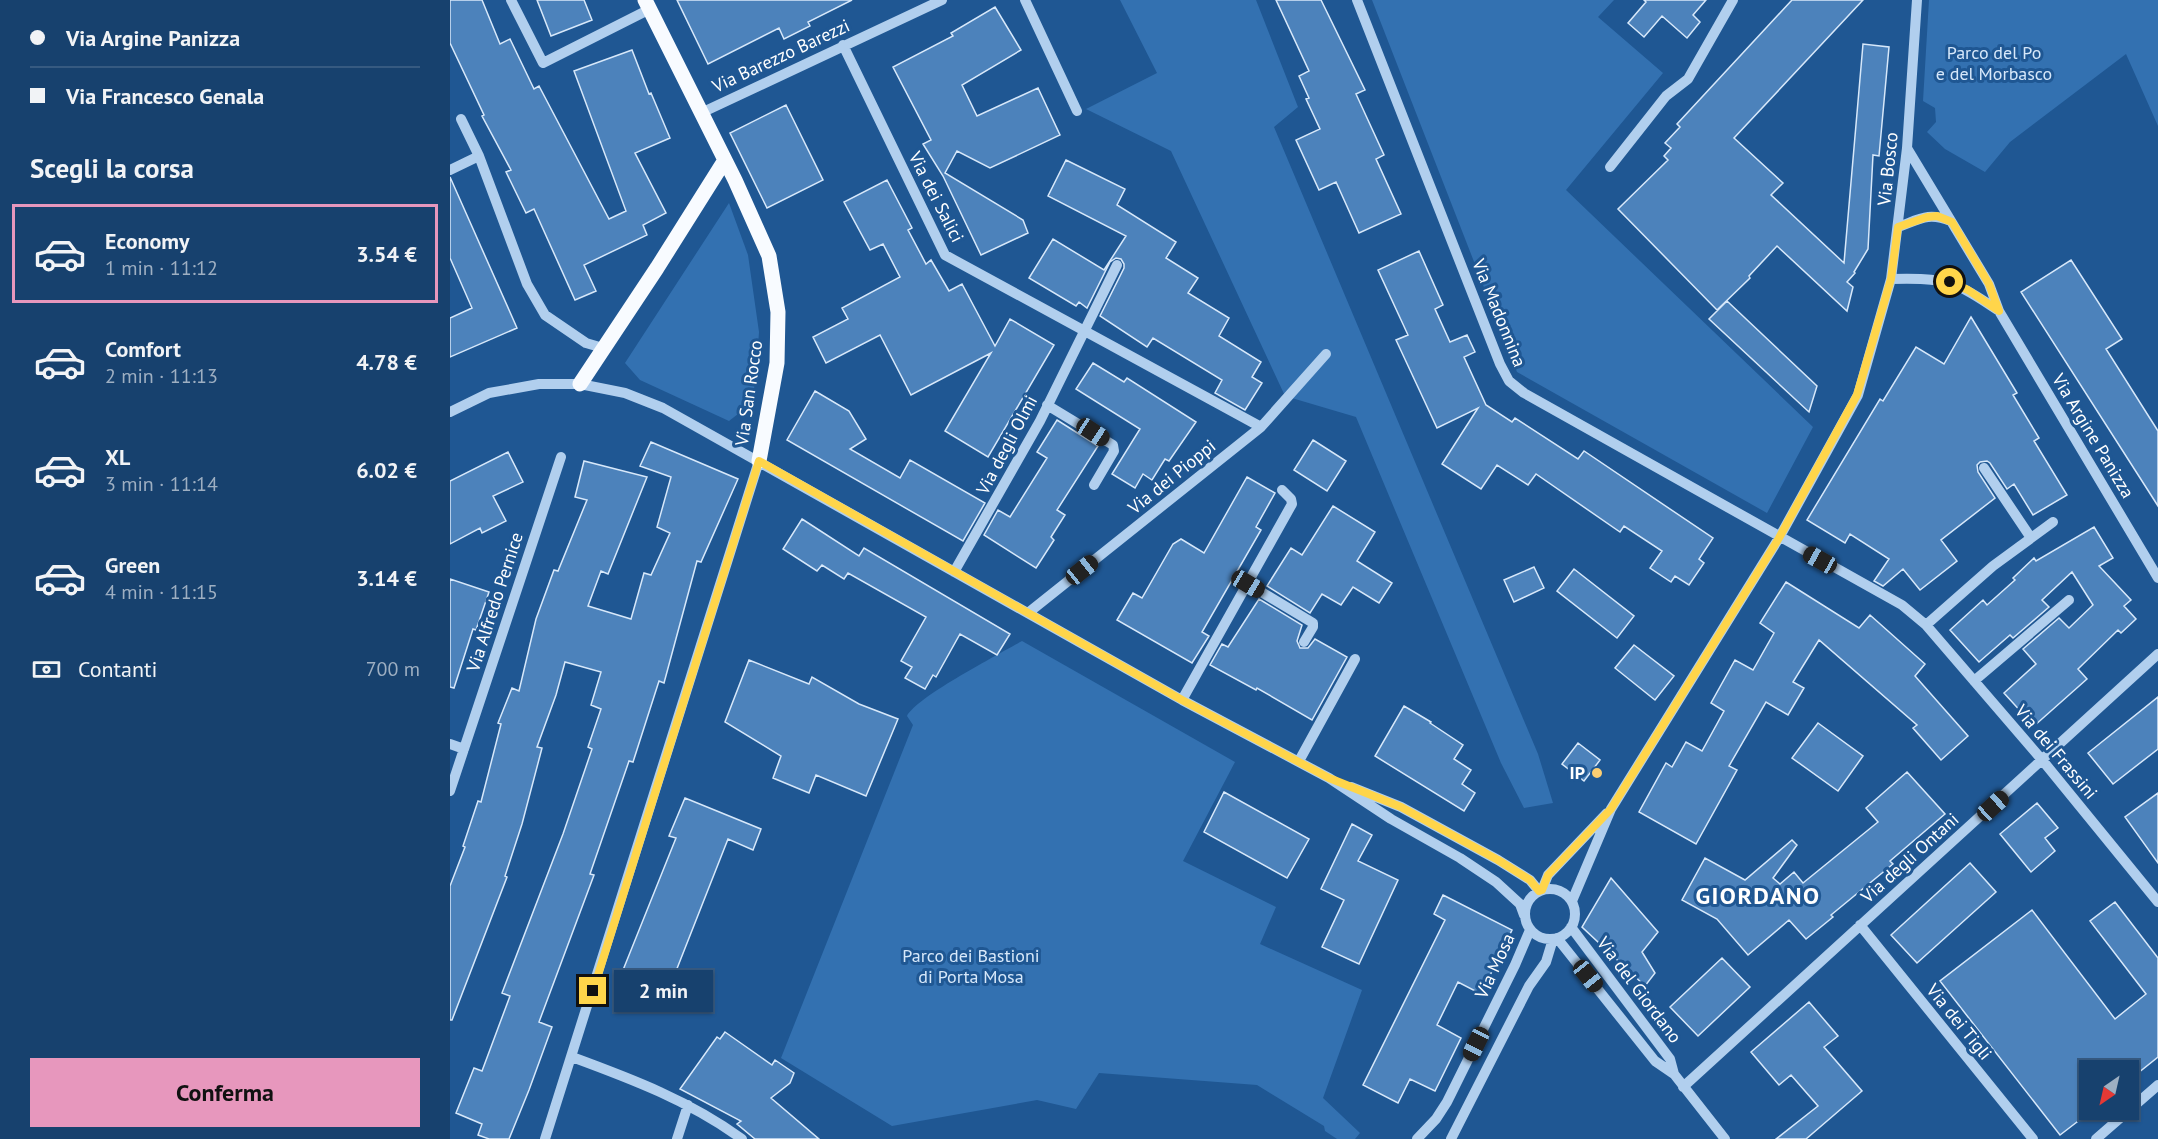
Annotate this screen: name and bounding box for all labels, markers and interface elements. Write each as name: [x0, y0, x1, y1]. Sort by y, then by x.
street label: Via Barezzo Barezzi: [708, 14, 853, 98]
text: Via Argine Panizza: [66, 24, 240, 52]
park label: Parco del Po e del Morbasco: [1936, 41, 2052, 85]
text: Via Francesco Genala: [66, 82, 264, 110]
street label: Via Bosco: [1872, 131, 1903, 208]
street label: Via dei Salici: [903, 147, 969, 246]
text: Scegli la corsa: [30, 151, 194, 185]
icon: car: [33, 227, 87, 281]
text: Economy: [105, 227, 189, 255]
text: 3.54 €: [356, 240, 417, 268]
street label: Via Madonnina: [1467, 254, 1532, 370]
text: 1 min · 11:12: [105, 255, 218, 281]
route start: [1936, 268, 1963, 295]
icon: car: [33, 335, 87, 389]
text: Comfort: [105, 335, 181, 363]
street label: Via San Rocco: [730, 339, 767, 448]
text: 4.78 €: [356, 348, 417, 376]
text: 2 min · 11:13: [105, 363, 218, 389]
street label: Via Argine Panizza: [2047, 368, 2140, 502]
street label: Via degli Olmi: [970, 391, 1042, 499]
car: [1073, 415, 1113, 449]
street label: Via dei Pioppi: [1122, 434, 1220, 520]
icon: car: [33, 443, 87, 497]
text: XL: [105, 443, 130, 471]
text: 6.02 €: [356, 456, 417, 484]
text: 3 min · 11:14: [105, 471, 218, 497]
street label: Via Alfredo Pernice: [461, 529, 528, 675]
car: [1800, 543, 1840, 577]
icon: car: [33, 551, 87, 605]
text: Green: [105, 551, 160, 579]
car: [1062, 552, 1102, 588]
text: 3.14 €: [356, 564, 417, 592]
car: [1228, 567, 1268, 601]
text: 4 min · 11:15: [105, 579, 218, 605]
icon: cash: [30, 653, 63, 686]
text: Contanti: [78, 655, 157, 683]
text: 700 m: [366, 656, 420, 682]
street label: Via dei Frassini: [2010, 699, 2103, 804]
place label: IP: [1570, 761, 1585, 784]
marker: IP: [1590, 766, 1604, 780]
car: [1974, 787, 2012, 825]
street label: Via degli Ontani: [1855, 808, 1963, 908]
district label: GIORDANO: [1695, 880, 1821, 911]
street label: Via Mosa: [1469, 930, 1520, 1003]
street label: Via del Giordano: [1591, 931, 1687, 1047]
park label: Parco dei Bastioni di Porta Mosa: [902, 944, 1040, 988]
car: [1570, 956, 1606, 996]
callout: 2 min: [614, 970, 713, 1012]
route end: [579, 977, 606, 1004]
text: 2 min: [639, 978, 688, 1004]
street label: Via dei Tigli: [1921, 978, 1997, 1064]
car: [1460, 1024, 1492, 1064]
button: Conferma: [30, 1058, 420, 1127]
north arrow: [2079, 1060, 2139, 1120]
map controls: [2079, 1060, 2139, 1120]

